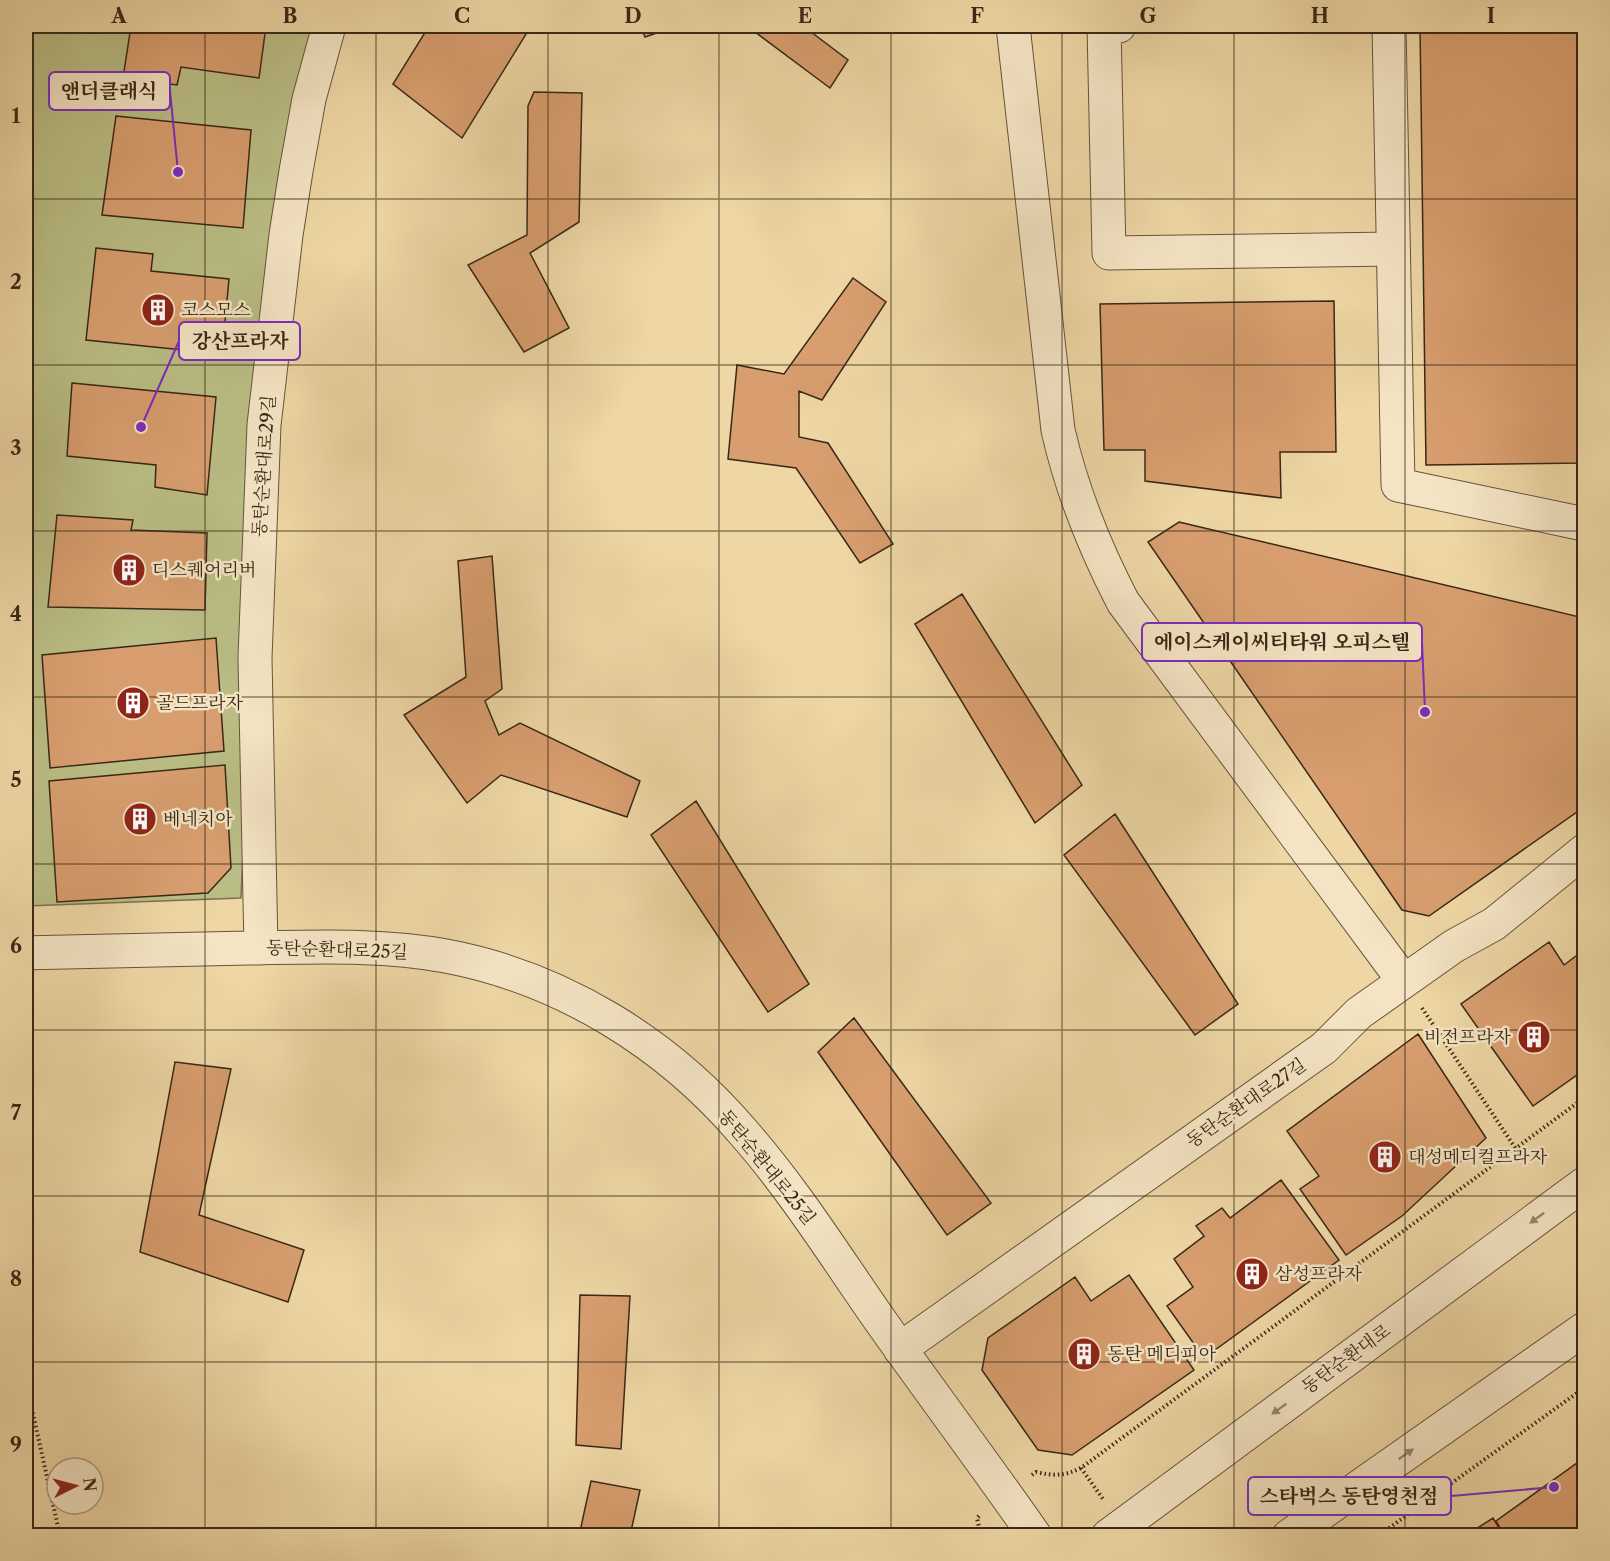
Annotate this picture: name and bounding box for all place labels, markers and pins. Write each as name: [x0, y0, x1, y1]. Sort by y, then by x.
callout: 앤더클래식: [49, 72, 170, 110]
building icon: 코스모스: [140, 292, 176, 328]
place label: 코스모스: [181, 299, 251, 321]
callout: 강산프라자: [179, 322, 300, 360]
building icon: 디스퀘어리버: [111, 552, 147, 588]
place label: 디스퀘어리버: [152, 559, 256, 581]
callout: 에이스케이씨티타워 오피스텔: [1142, 623, 1422, 661]
building icon: 골드프라자: [115, 685, 151, 721]
place label: 골드프라자: [156, 692, 244, 714]
building icon: 베네치아: [122, 801, 158, 837]
place label: 베네치아: [163, 808, 233, 830]
building icon: 비전프라자: [1516, 1019, 1552, 1055]
place label: 비전프라자: [1424, 1026, 1512, 1048]
building icon: 대성메디컬프라자: [1367, 1139, 1403, 1175]
place label: 대성메디컬프라자: [1408, 1146, 1548, 1168]
building icon: 삼성프라자: [1234, 1256, 1270, 1292]
place label: 삼성프라자: [1275, 1263, 1363, 1285]
building icon: 동탄 메디피아: [1066, 1336, 1102, 1372]
place label: 동탄 메디피아: [1107, 1343, 1217, 1365]
callout: 스타벅스 동탄영천점: [1248, 1477, 1451, 1515]

